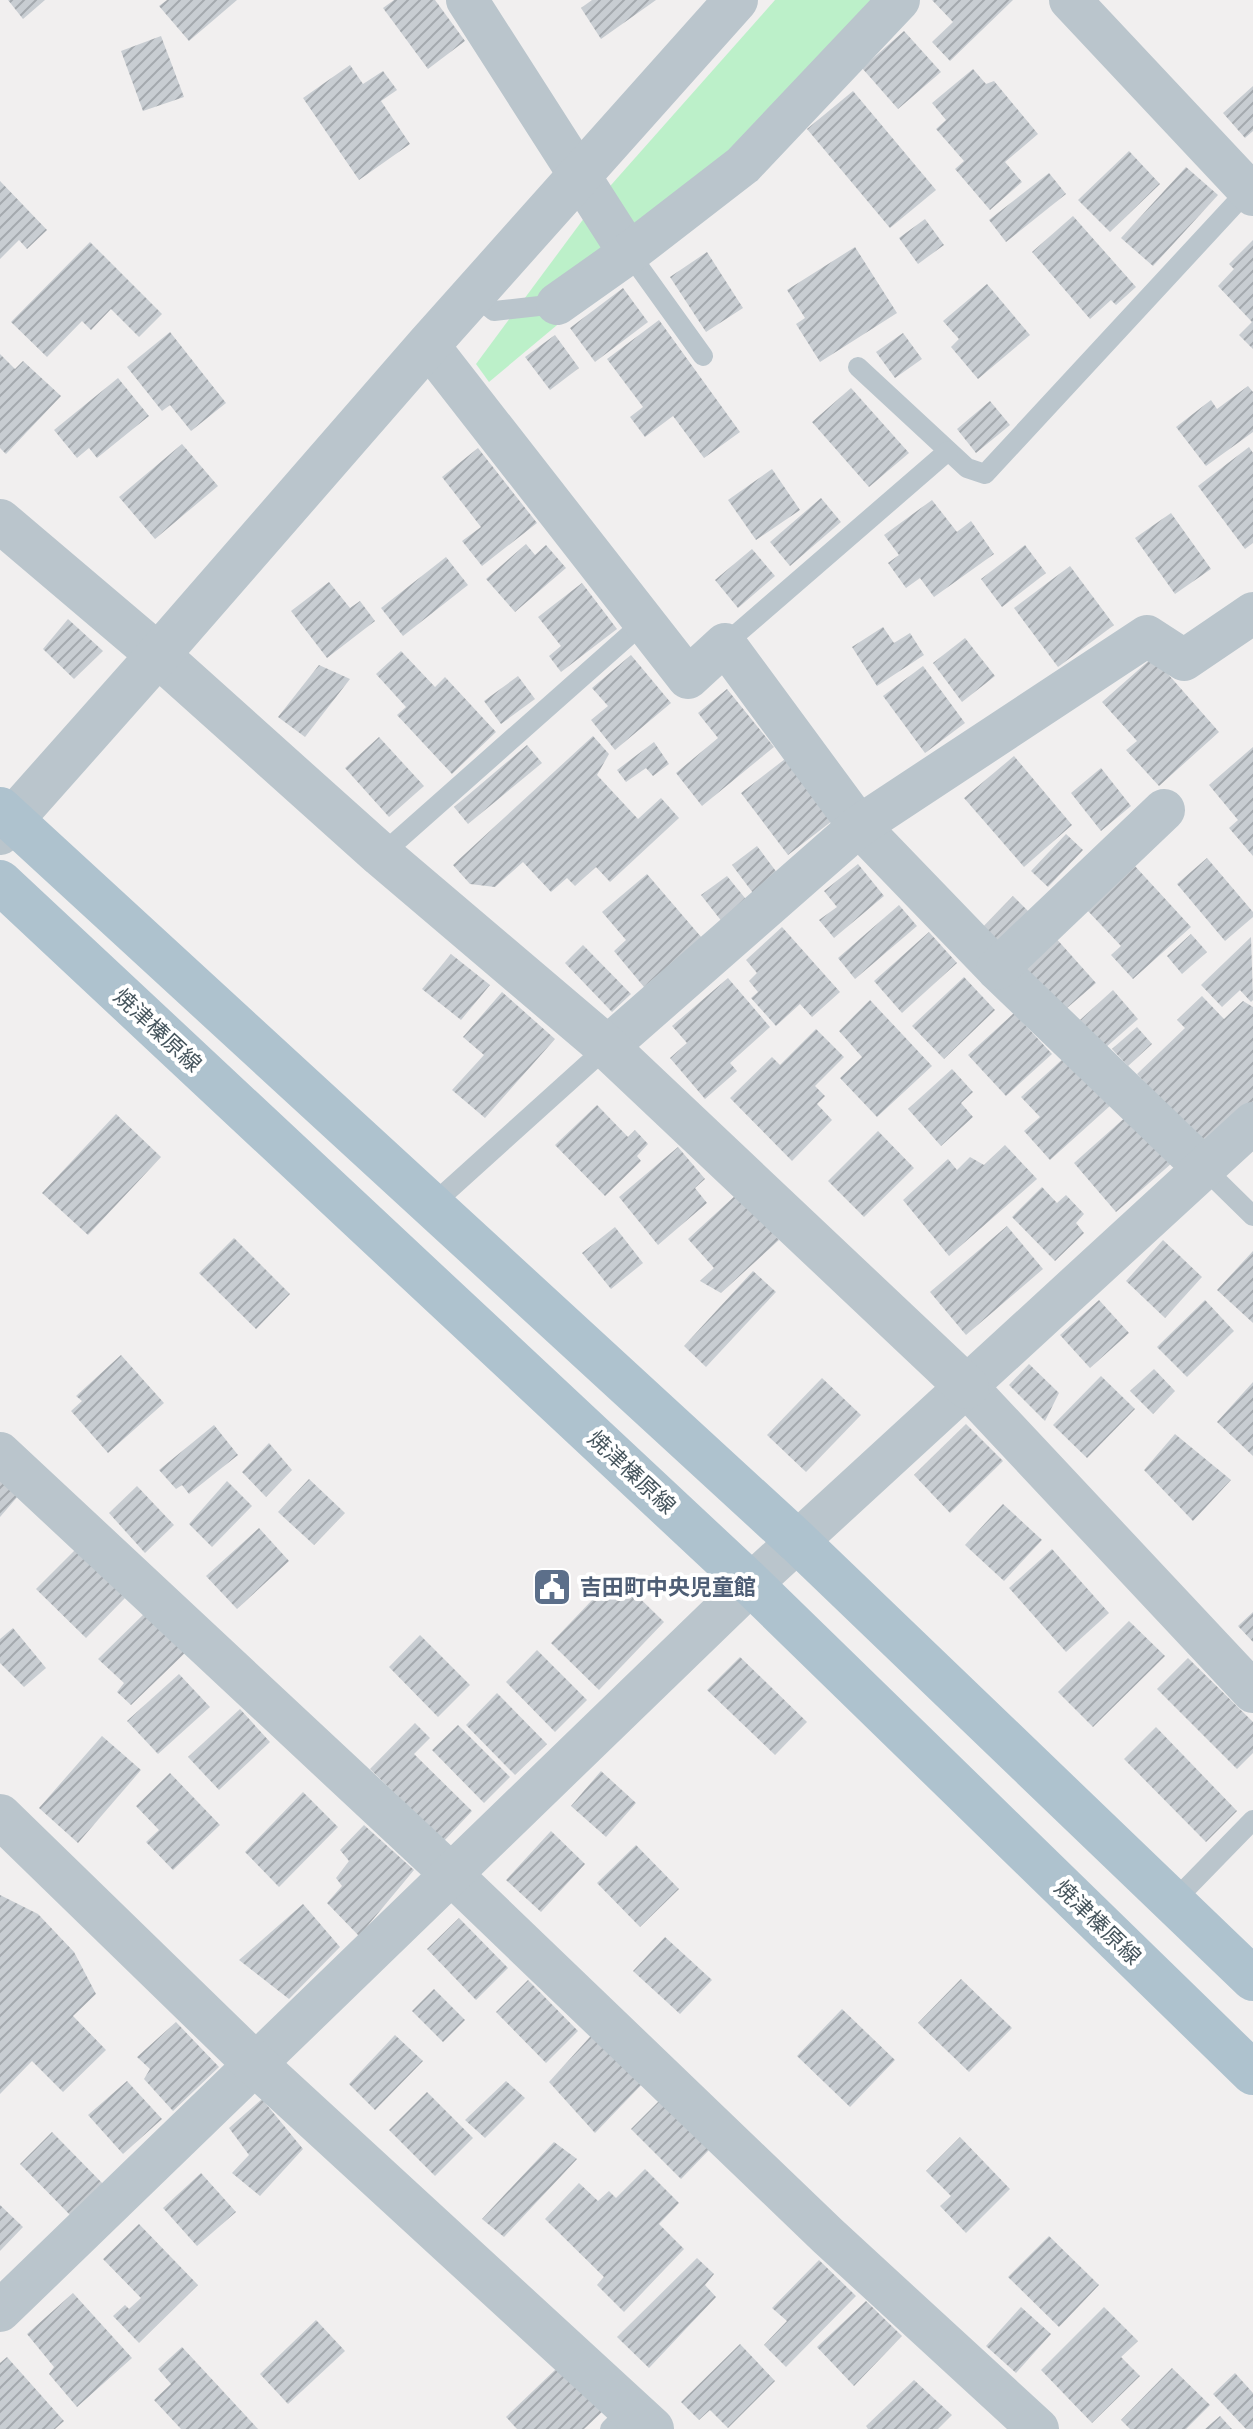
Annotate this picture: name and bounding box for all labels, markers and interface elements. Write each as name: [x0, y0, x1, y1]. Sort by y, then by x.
street label: 焼津榛原線: [109, 983, 207, 1077]
street label: 焼津榛原線: [583, 1425, 681, 1519]
public building icon: 吉田町中央児童館: [531, 1566, 573, 1608]
place label: 吉田町中央児童館: [580, 1574, 756, 1600]
street label: 焼津榛原線: [1049, 1874, 1147, 1970]

